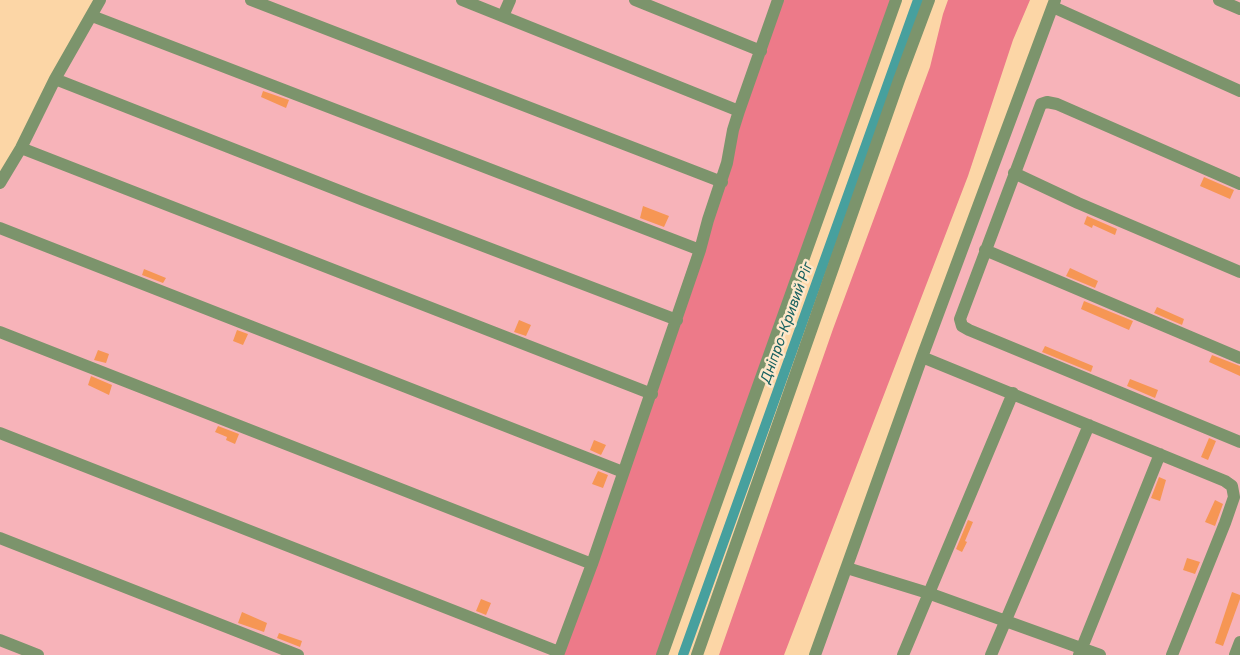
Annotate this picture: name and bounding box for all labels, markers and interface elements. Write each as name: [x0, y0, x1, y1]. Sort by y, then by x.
water label: Дніпро-Кривий Ріг: [757, 260, 817, 386]

